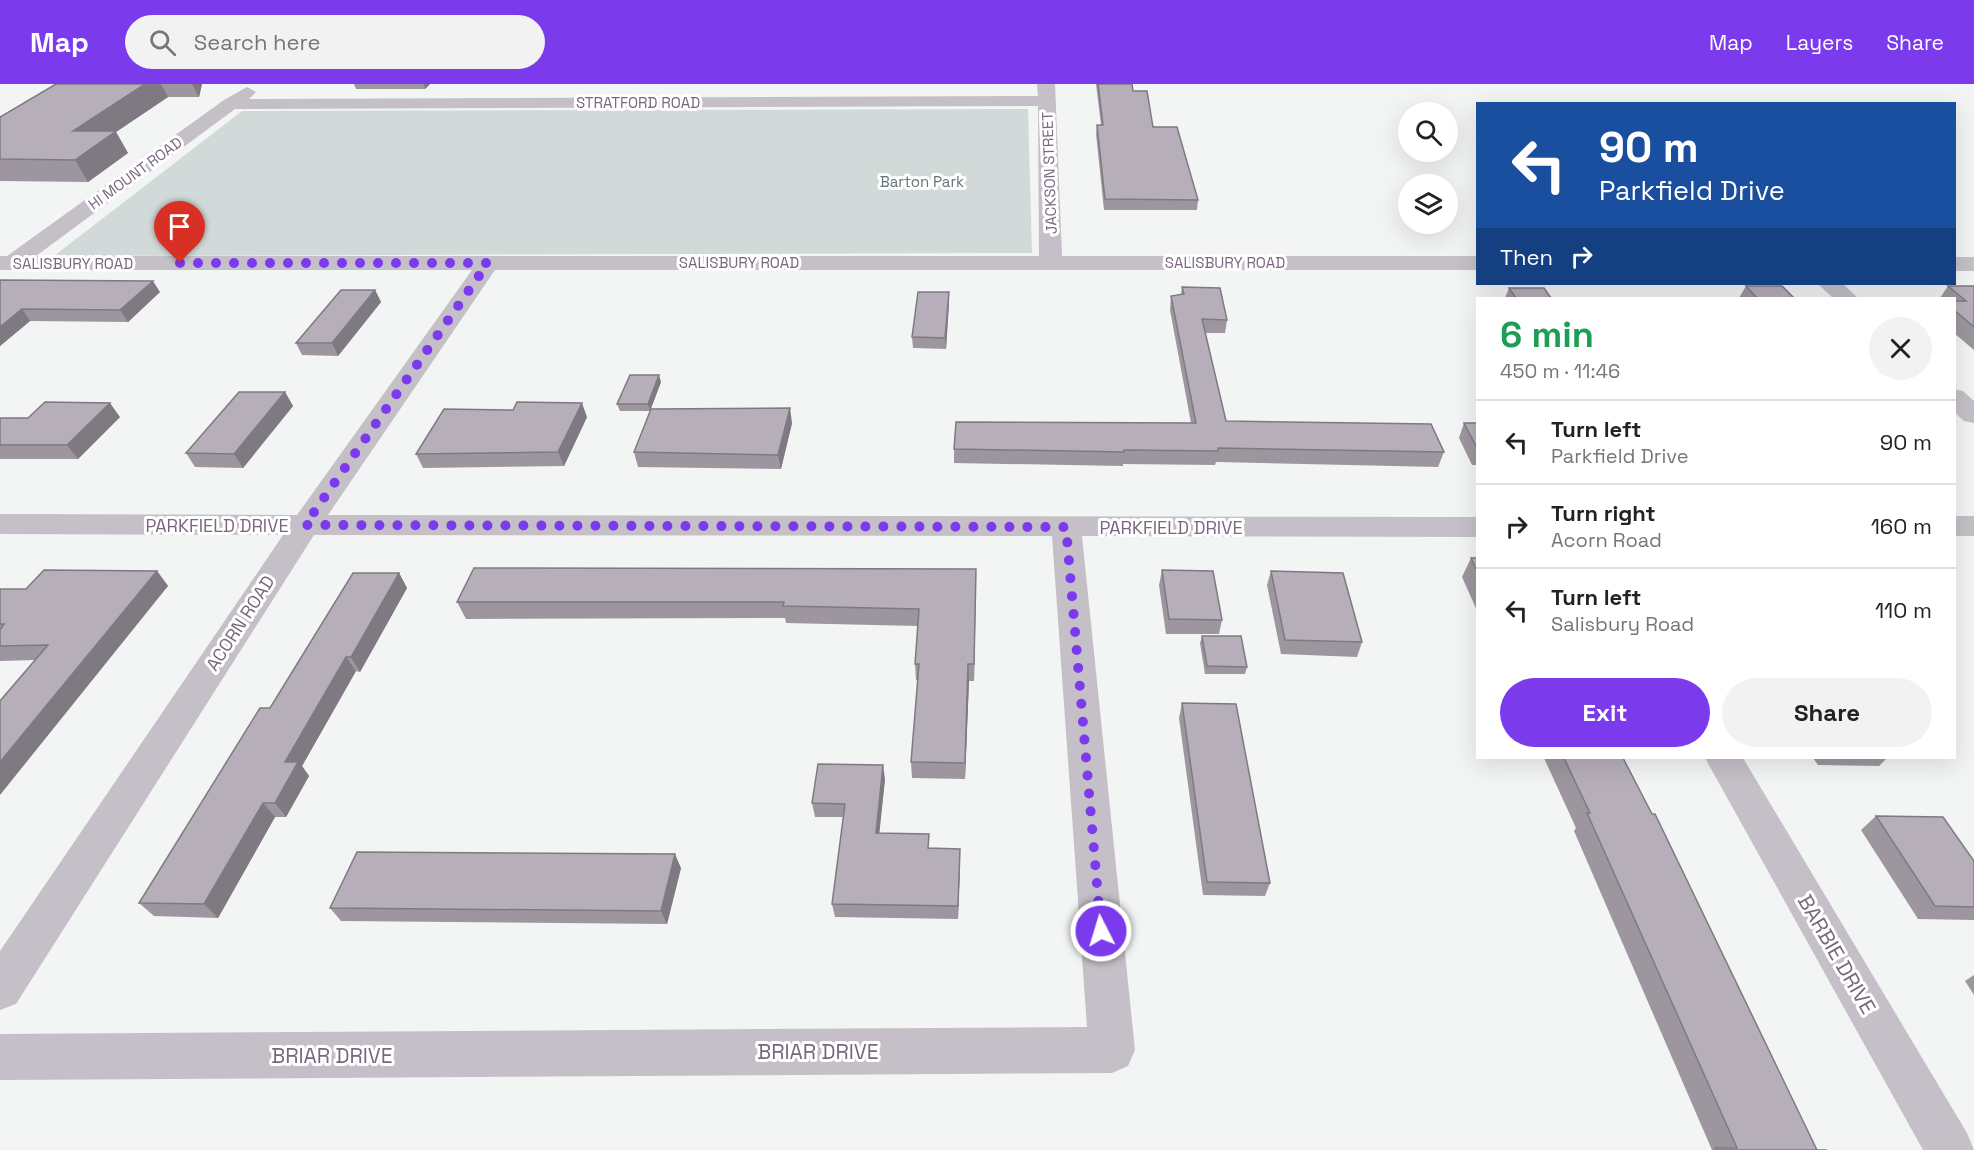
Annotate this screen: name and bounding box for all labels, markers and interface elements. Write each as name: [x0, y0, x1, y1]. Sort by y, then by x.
search box: [125, 15, 545, 69]
text: Map: [30, 24, 89, 60]
icon: search: [146, 26, 179, 59]
text: Search here: [194, 28, 321, 56]
text: Map: [1709, 29, 1753, 56]
text: Layers: [1786, 29, 1853, 56]
text: Share: [1886, 29, 1944, 56]
street label: STRATFORD ROAD: [576, 93, 700, 112]
map controls: [1398, 102, 1458, 234]
button: search: [1398, 102, 1458, 162]
street label: JACKSON STREET: [1037, 111, 1061, 234]
text: 90 m: [1599, 121, 1699, 174]
icon: left: [1500, 126, 1578, 204]
street label: HI MOUNT ROAD: [84, 133, 186, 213]
park label: Barton Park: [880, 172, 964, 191]
text: Parkfield Drive: [1599, 173, 1785, 208]
button: layers: [1398, 174, 1458, 234]
pin: [154, 201, 205, 263]
icon: arrive: [163, 210, 196, 243]
icon: right: [1565, 240, 1598, 273]
text: Then: [1500, 243, 1553, 271]
street label: SALISBURY ROAD: [679, 253, 799, 272]
street label: SALISBURY ROAD: [1165, 253, 1285, 272]
street label: SALISBURY ROAD: [13, 254, 133, 273]
text: 6 min: [1500, 312, 1594, 358]
button: close: [1869, 317, 1932, 380]
text: 450 m · 11:46: [1500, 358, 1620, 384]
text: Turn left: [1551, 415, 1641, 443]
icon: left: [1500, 426, 1533, 459]
text: 90 m: [1880, 428, 1932, 456]
text: Parkfield Drive: [1551, 443, 1689, 469]
text: Turn right: [1551, 499, 1656, 527]
icon: right: [1500, 510, 1533, 543]
text: 160 m: [1871, 512, 1932, 540]
street label: PARKFIELD DRIVE: [145, 514, 289, 537]
street label: PARKFIELD DRIVE: [1099, 516, 1243, 539]
text: Acorn Road: [1551, 527, 1662, 553]
street label: ACORN ROAD: [201, 571, 279, 675]
text: Turn left: [1551, 583, 1641, 611]
icon: left: [1500, 594, 1533, 627]
text: 110 m: [1875, 596, 1932, 624]
text: Salisbury Road: [1551, 611, 1694, 637]
button: Exit: [1500, 678, 1710, 747]
button: Share: [1722, 678, 1932, 747]
street label: BARBIE DRIVE: [1792, 889, 1882, 1019]
position arrow: [1069, 899, 1133, 963]
street label: BRIAR DRIVE: [757, 1038, 879, 1065]
street label: BRIAR DRIVE: [271, 1042, 393, 1069]

